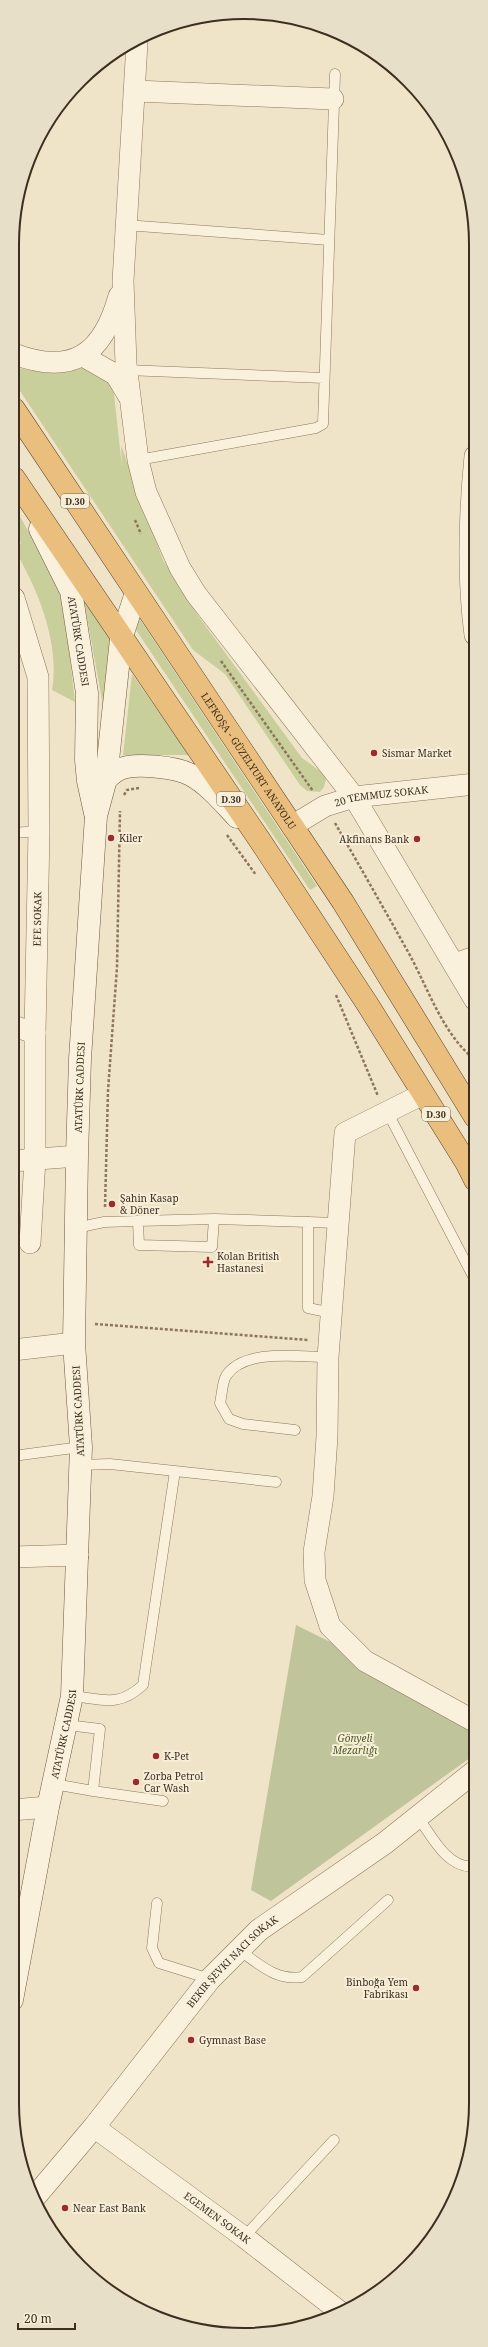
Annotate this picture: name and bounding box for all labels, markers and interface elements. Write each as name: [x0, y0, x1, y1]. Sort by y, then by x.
road number: D.30: [61, 494, 89, 508]
street label: ATATÜRK CADDESI: [65, 595, 93, 687]
street label: LEFKOŞA - GÜZELYURT ANAYOLU: [198, 690, 300, 833]
place label: Sismar Market: [382, 746, 452, 760]
marker: Sismar Market: [369, 748, 379, 758]
street label: 20 TEMMUZ SOKAK: [333, 782, 430, 810]
road number: D.30: [217, 792, 245, 806]
place label: Kiler: [119, 831, 143, 845]
place label: Akfinans Bank: [339, 832, 409, 846]
marker: Kiler: [106, 833, 116, 843]
marker: Akfinans Bank: [412, 834, 422, 844]
street label: EFE SOKAK: [30, 890, 44, 947]
street label: ATATÜRK CADDESI: [71, 1041, 88, 1133]
road number: D.30: [422, 1107, 450, 1121]
place label: Şahin Kasap & Döner: [120, 1191, 179, 1217]
marker: Şahin Kasap & Döner: [107, 1199, 117, 1209]
place label: Kolan British Hastanesi: [217, 1249, 280, 1275]
marker: Kolan British Hastanesi: [202, 1256, 214, 1268]
street label: ATATÜRK CADDESI: [69, 1365, 87, 1457]
street label: ATATÜRK CADDESI: [47, 1689, 79, 1780]
park label: Gönyeli Mezarlığı: [332, 1731, 377, 1757]
place label: K-Pet: [164, 1749, 189, 1763]
marker: K-Pet: [151, 1751, 161, 1761]
place label: Zorba Petrol Car Wash: [144, 1769, 203, 1795]
marker: Zorba Petrol Car Wash: [131, 1777, 141, 1787]
street label: BEKIR ŞEVKI NACI SOKAK: [183, 1912, 281, 2010]
place label: Binboğa Yem Fabrikası: [346, 1975, 409, 2001]
marker: Binboğa Yem Fabrikası: [411, 1983, 421, 1993]
place label: Gymnast Base: [199, 2033, 266, 2047]
marker: Gymnast Base: [186, 2035, 196, 2045]
street label: EGEMEN SOKAK: [181, 2188, 254, 2247]
place label: Near East Bank: [73, 2201, 146, 2215]
marker: Near East Bank: [60, 2203, 70, 2213]
scale bar: [18, 2305, 75, 2331]
text: 20 m: [24, 2310, 52, 2327]

